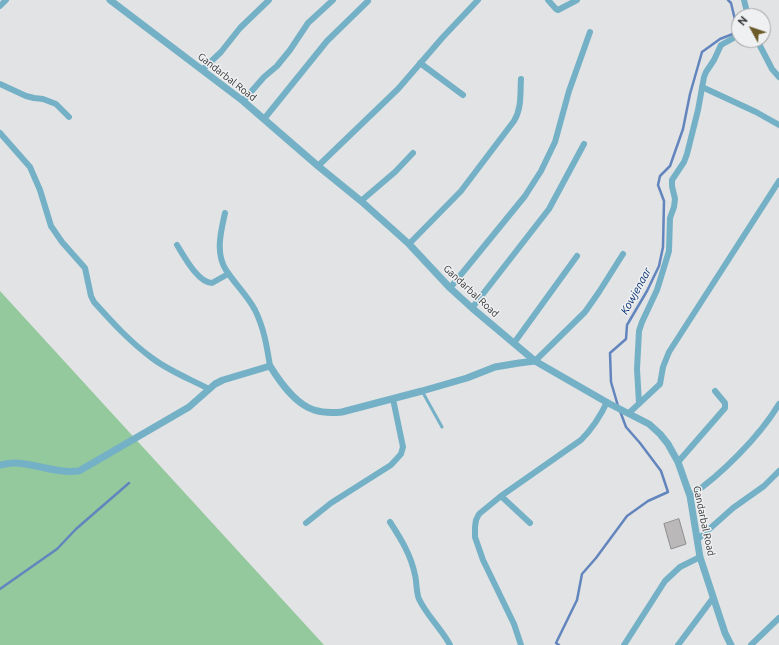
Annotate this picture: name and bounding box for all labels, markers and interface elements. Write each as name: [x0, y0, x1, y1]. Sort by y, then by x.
north arrow: [731, 8, 771, 48]
text: N: [735, 14, 750, 28]
street label: Gandarbal Road: [195, 50, 259, 104]
street label: Gandarbal Road: [441, 262, 501, 320]
water label: Kowjenaar: [618, 265, 654, 317]
street label: Gandarbal Road: [691, 485, 717, 557]

